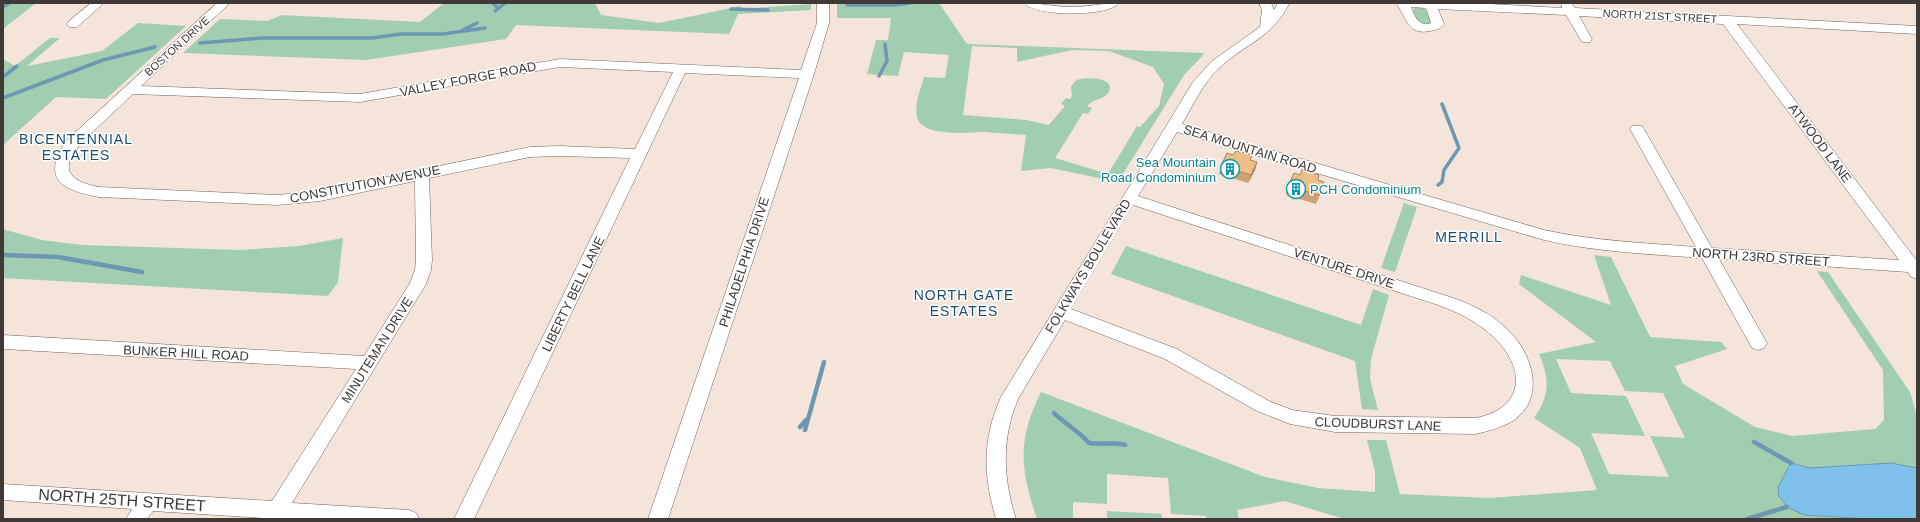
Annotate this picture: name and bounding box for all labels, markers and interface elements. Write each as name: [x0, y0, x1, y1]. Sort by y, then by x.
street label: NORTH 21ST STREET: [1603, 7, 1718, 25]
street label: BOSTON DRIVE: [142, 14, 212, 78]
street label: VALLEY FORGE ROAD: [398, 58, 538, 100]
street label: ATWOOD LANE: [1785, 101, 1855, 186]
street label: SEA MOUNTAIN ROAD: [1182, 122, 1318, 176]
district label: BICENTENNIAL ESTATES: [19, 131, 133, 163]
place label: Sea Mountain Road Condominium: [1101, 155, 1216, 185]
building icon: Sea Mountain Road Condominium: [1219, 158, 1241, 180]
street label: CONSTITUTION AVENUE: [289, 162, 442, 206]
building icon: PCH Condominium: [1285, 178, 1307, 200]
place label: PCH Condominium: [1310, 182, 1421, 197]
street label: PHILADELPHIA DRIVE: [716, 195, 772, 329]
street label: FOLKWAYS BOULEVARD: [1042, 196, 1134, 336]
district label: MERRILL: [1435, 229, 1503, 245]
street label: LIBERTY BELL LANE: [539, 234, 608, 354]
street label: VENTURE DRIVE: [1292, 245, 1397, 292]
street label: NORTH 23RD STREET: [1692, 245, 1830, 269]
district label: NORTH GATE ESTATES: [914, 287, 1014, 319]
street label: MINUTEMAN DRIVE: [338, 294, 416, 406]
street label: BUNKER HILL ROAD: [123, 342, 249, 364]
street label: CLOUDBURST LANE: [1314, 414, 1442, 434]
street label: NORTH 25TH STREET: [38, 486, 206, 514]

